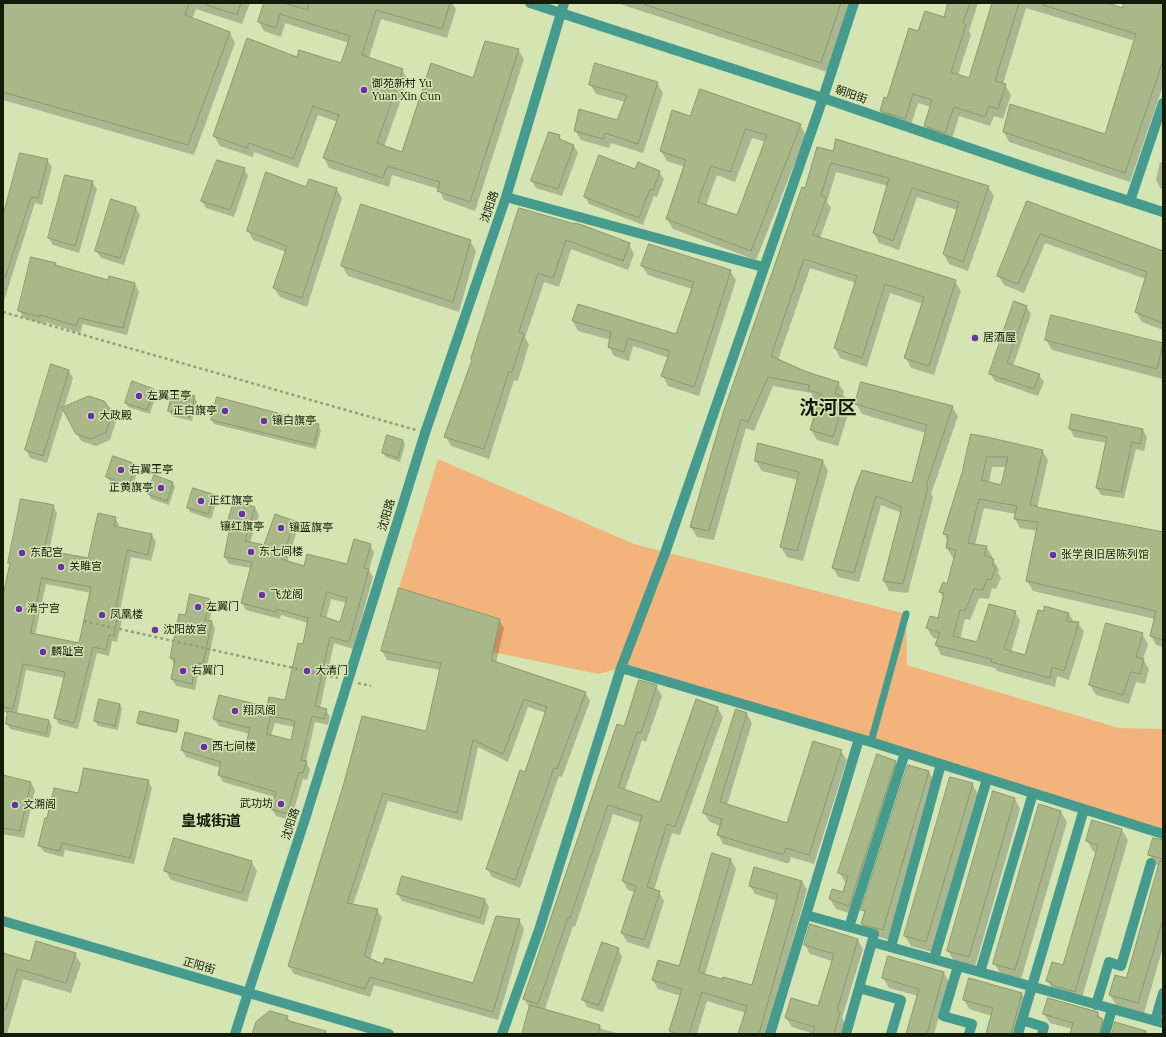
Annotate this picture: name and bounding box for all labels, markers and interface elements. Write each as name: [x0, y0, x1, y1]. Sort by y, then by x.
place label: 御苑新村 Yu Yuan Xin Cun: [372, 77, 441, 103]
street label: 朝阳街: [833, 83, 869, 107]
marker: 御苑新村 Yu Yuan Xin Cun: [359, 85, 369, 95]
street label: 沈阳路: [478, 189, 502, 225]
place label: 居酒屋: [983, 331, 1016, 345]
marker: 居酒屋: [970, 333, 980, 343]
place label: 左翼王亭: [147, 389, 191, 403]
marker: 左翼王亭: [134, 391, 144, 401]
district label: 沈河区: [800, 398, 856, 420]
place label: 正白旗亭: [173, 404, 217, 418]
marker: 正白旗亭: [220, 406, 230, 416]
place label: 大政殿: [99, 409, 132, 423]
marker: 大政殿: [86, 411, 96, 421]
place label: 镶白旗亭: [272, 414, 316, 428]
marker: 镶白旗亭: [259, 416, 269, 426]
place label: 右翼王亭: [129, 463, 173, 477]
marker: 右翼王亭: [116, 465, 126, 475]
place label: 正黄旗亭: [109, 481, 153, 495]
marker: 正黄旗亭: [156, 483, 166, 493]
place label: 正红旗亭: [209, 494, 253, 508]
marker: 正红旗亭: [196, 496, 206, 506]
street label: 沈阳路: [376, 497, 398, 533]
marker: 镶红旗亭: [237, 509, 247, 519]
place label: 镶红旗亭: [220, 520, 264, 534]
place label: 镶蓝旗亭: [289, 521, 333, 535]
marker: 镶蓝旗亭: [276, 523, 286, 533]
place label: 东七间楼: [259, 545, 303, 559]
place label: 东配宫: [30, 546, 63, 560]
marker: 东七间楼: [246, 547, 256, 557]
marker: 东配宫: [17, 548, 27, 558]
place label: 张学良旧居陈列馆: [1061, 548, 1149, 562]
marker: 张学良旧居陈列馆: [1048, 550, 1058, 560]
place label: 关雎宫: [69, 560, 102, 574]
marker: 关雎宫: [56, 562, 66, 572]
place label: 飞龙阁: [270, 588, 303, 602]
marker: 飞龙阁: [257, 590, 267, 600]
place label: 左翼门: [206, 600, 239, 614]
place label: 清宁宫: [27, 602, 60, 616]
marker: 左翼门: [193, 602, 203, 612]
marker: 清宁宫: [14, 604, 24, 614]
place label: 凤凰楼: [110, 608, 143, 622]
marker: 凤凰楼: [97, 610, 107, 620]
place label: 沈阳故宫: [163, 623, 207, 637]
marker: 沈阳故宫: [150, 625, 160, 635]
place label: 麟趾宫: [51, 645, 84, 659]
marker: 麟趾宫: [38, 647, 48, 657]
place label: 右翼门: [191, 664, 224, 678]
place label: 大清门: [315, 664, 348, 678]
marker: 右翼门: [178, 666, 188, 676]
marker: 大清门: [302, 666, 312, 676]
place label: 翔凤阁: [243, 704, 276, 718]
marker: 翔凤阁: [230, 706, 240, 716]
place label: 西七间楼: [212, 740, 256, 754]
marker: 西七间楼: [199, 742, 209, 752]
place label: 武功坊: [240, 797, 273, 811]
place label: 文溯阁: [23, 798, 56, 812]
marker: 武功坊: [276, 799, 286, 809]
marker: 文溯阁: [10, 800, 20, 810]
street label: 沈阳路: [280, 806, 302, 842]
district label: 皇城街道: [181, 813, 241, 831]
street label: 正阳街: [181, 955, 217, 977]

